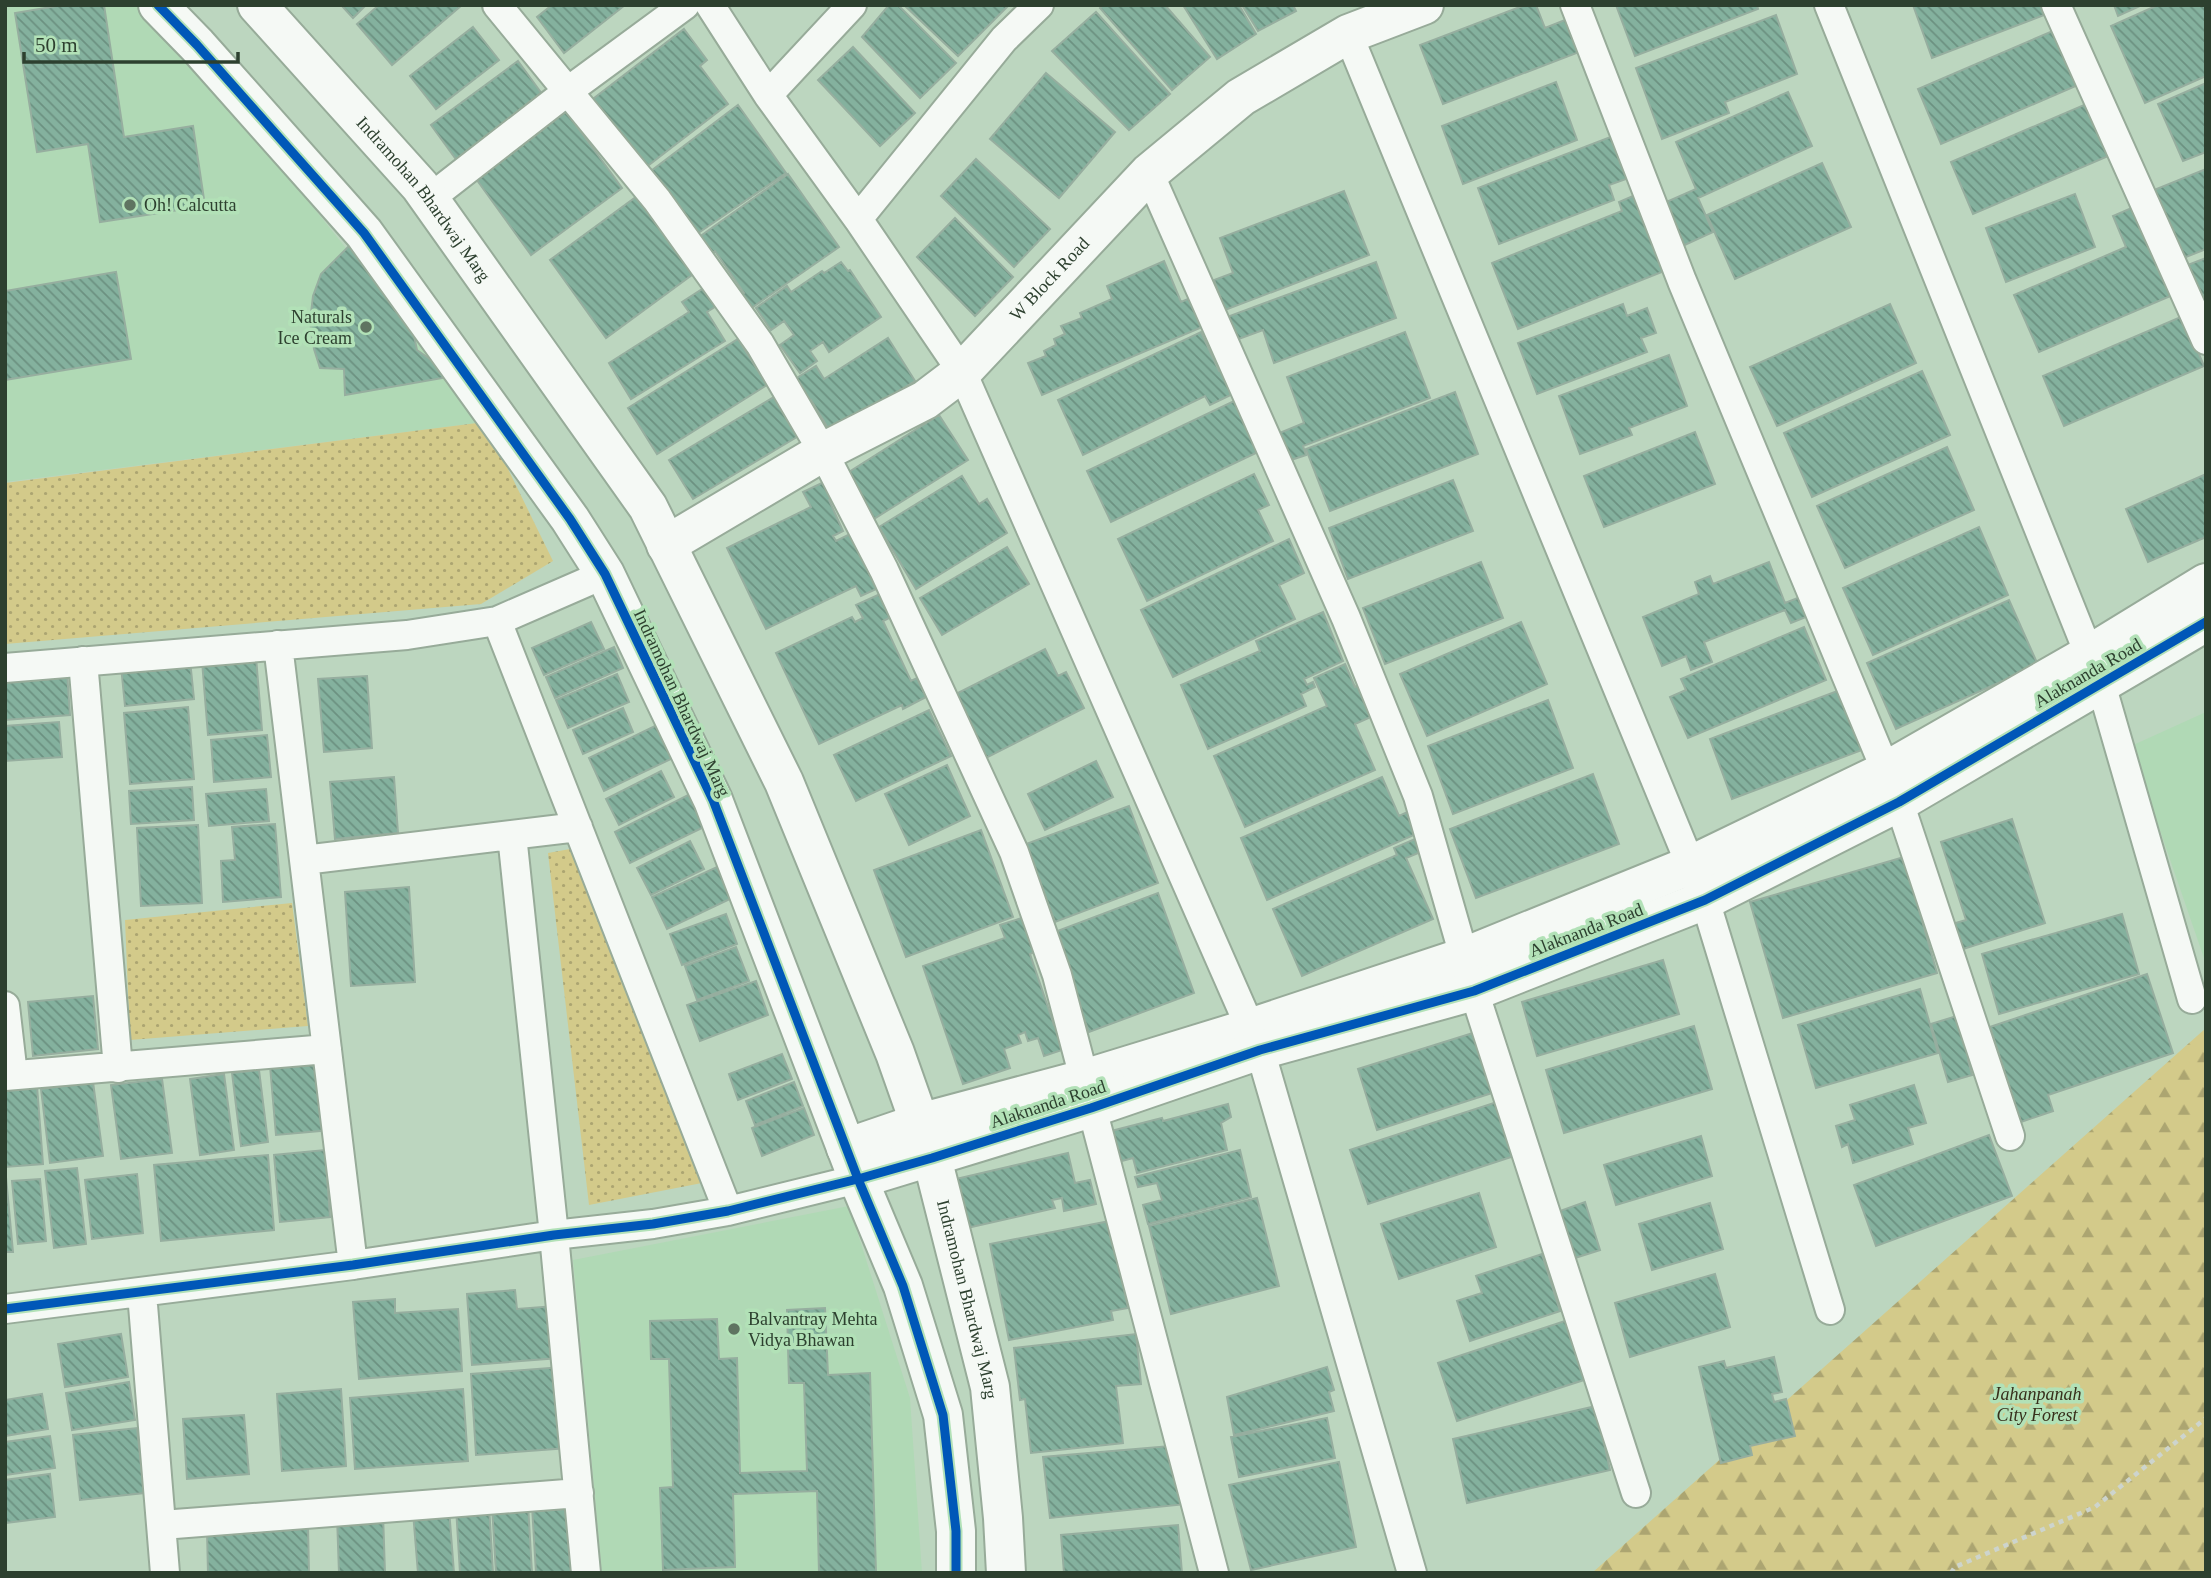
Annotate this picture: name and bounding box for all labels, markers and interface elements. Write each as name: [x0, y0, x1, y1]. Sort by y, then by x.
scale bar: [24, 21, 238, 65]
text: 50 m: [35, 33, 78, 57]
street label: Indramohan Bhardwaj Marg: [352, 112, 495, 285]
place label: Oh! Calcutta: [144, 195, 236, 215]
marker: Oh! Calcutta: [122, 197, 138, 213]
street label: W Block Road: [1006, 233, 1093, 325]
place label: Naturals Ice Cream: [278, 307, 352, 348]
marker: Naturals Ice Cream: [358, 319, 374, 335]
street label: Indramohan Bhardwaj Marg: [630, 606, 734, 800]
street label: Alaknanda Road: [2031, 634, 2145, 712]
street label: Alaknanda Road: [1526, 899, 1646, 961]
street label: Alaknanda Road: [988, 1076, 1108, 1132]
street label: Indramohan Bhardwaj Marg: [933, 1198, 1001, 1400]
place label: Balvantray Mehta Vidya Bhawan: [748, 1309, 877, 1350]
marker: Balvantray Mehta Vidya Bhawan: [726, 1321, 742, 1337]
park label: Jahanpanah City Forest: [1993, 1384, 2082, 1425]

